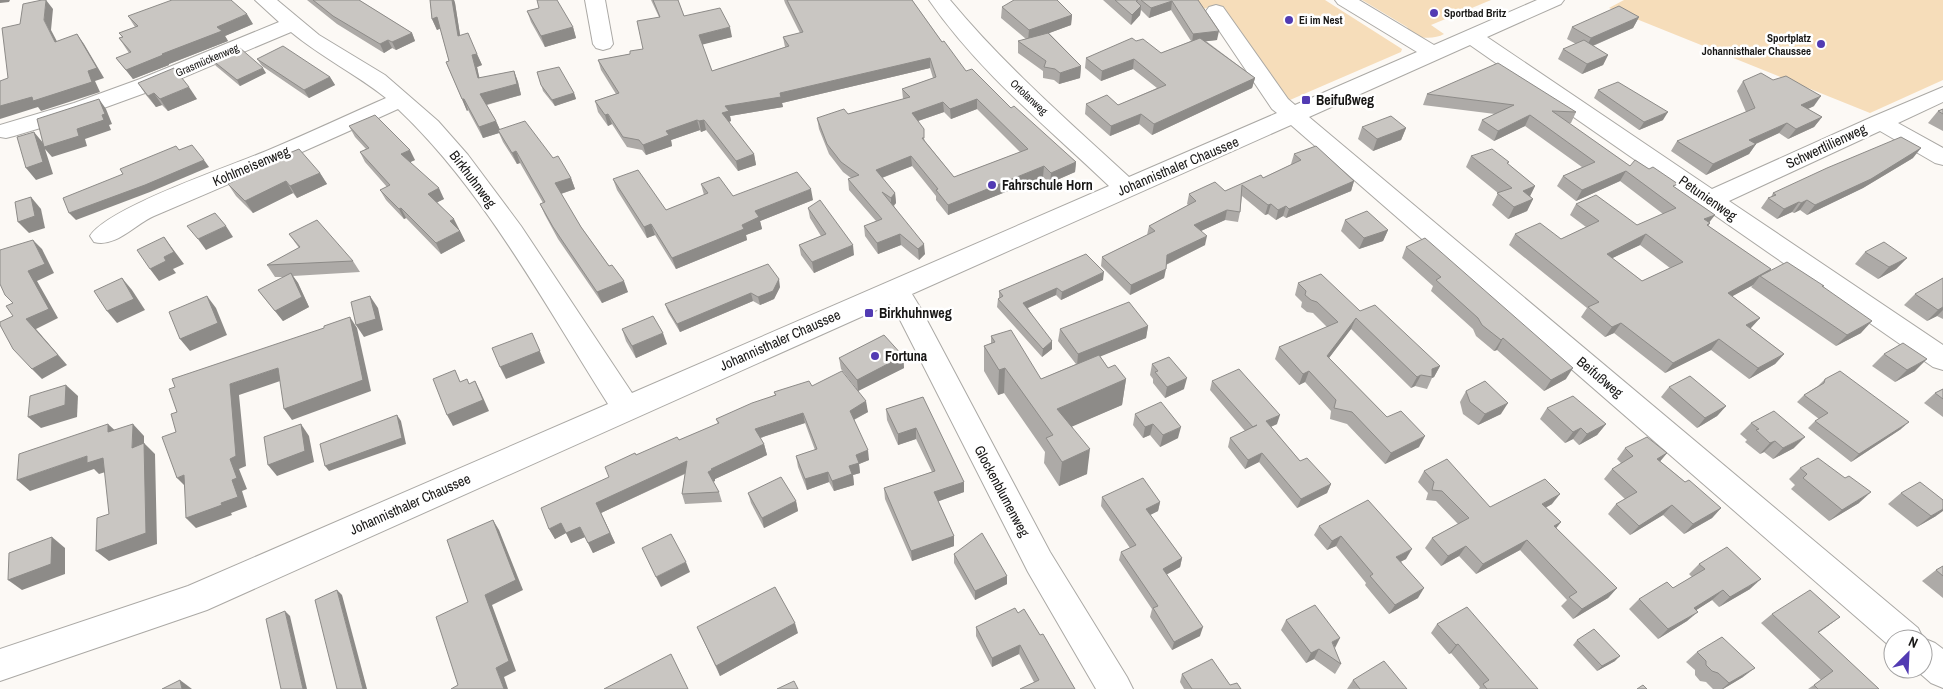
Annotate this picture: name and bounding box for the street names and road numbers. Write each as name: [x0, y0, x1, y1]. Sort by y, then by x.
street label: Grasmückenweg: [173, 40, 241, 80]
street label: Ortolanweg: [1007, 76, 1051, 118]
street label: Schwertlilienweg: [1783, 119, 1870, 172]
street label: Johannisthaler Chaussee: [1115, 132, 1241, 200]
street label: Kohlmeisenweg: [210, 142, 293, 190]
street label: Birkhuhnweg: [446, 147, 501, 212]
street label: Petunienweg: [1675, 171, 1741, 225]
street label: Johannisthaler Chaussee: [717, 305, 843, 375]
street label: Beifußweg: [1573, 352, 1627, 402]
street label: Glockenblumenweg: [970, 442, 1034, 540]
street label: Johannisthaler Chaussee: [347, 469, 473, 539]

